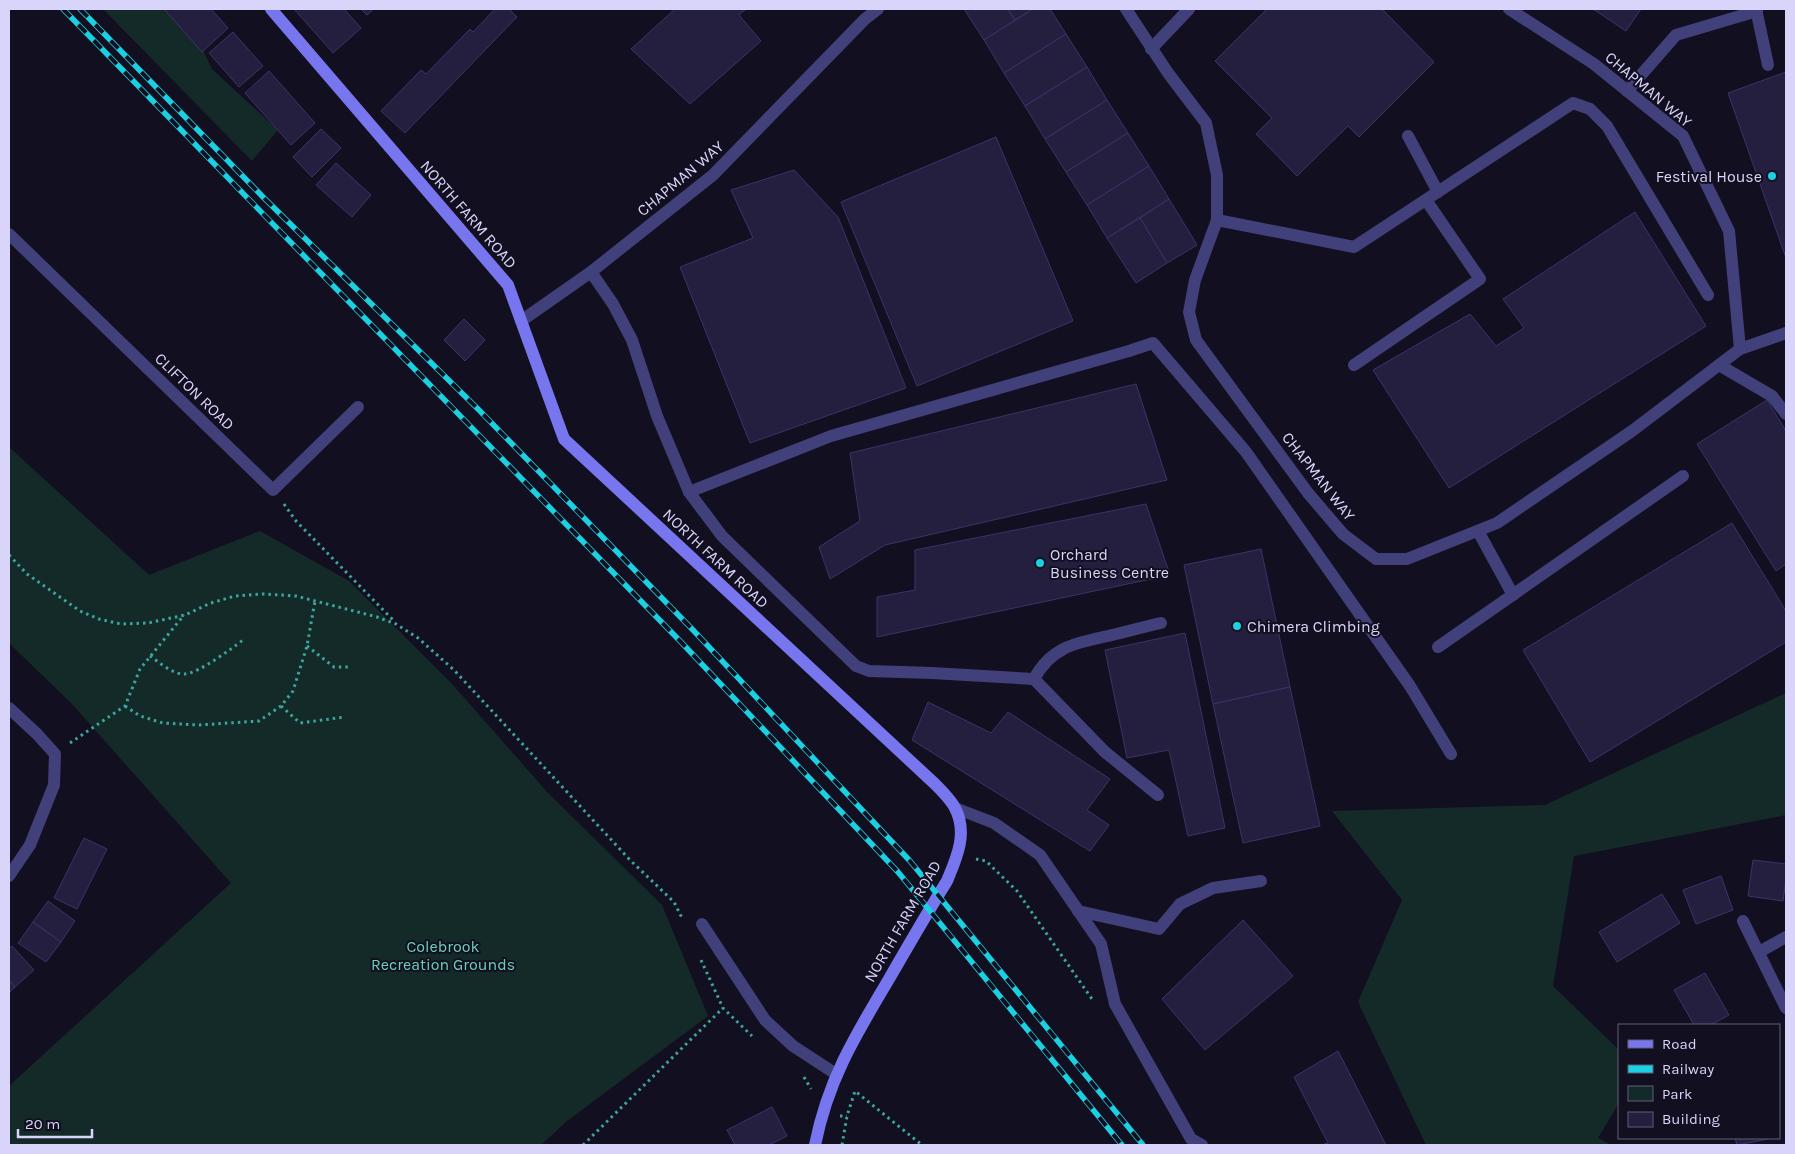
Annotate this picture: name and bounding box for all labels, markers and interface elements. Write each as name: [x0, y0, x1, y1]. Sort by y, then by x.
street label: CHAPMAN WAY: [1601, 48, 1696, 131]
street label: CHAPMAN WAY: [633, 136, 728, 220]
street label: NORTH FARM ROAD: [416, 156, 521, 272]
place label: Festival House: [1656, 167, 1762, 186]
marker: Festival House: [1766, 170, 1778, 182]
street label: CLIFTON ROAD: [151, 349, 238, 434]
street label: CHAPMAN WAY: [1278, 428, 1359, 525]
street label: NORTH FARM ROAD: [659, 505, 772, 612]
place label: Orchard Business Centre: [1050, 545, 1169, 582]
marker: Orchard Business Centre: [1034, 557, 1046, 569]
place label: Chimera Climbing: [1247, 617, 1380, 636]
marker: Chimera Climbing: [1231, 620, 1243, 632]
street label: NORTH FARM ROAD: [860, 857, 945, 985]
park label: Colebrook Recreation Grounds: [371, 937, 515, 974]
legend: [1618, 1024, 1780, 1139]
text: Road: [1662, 1035, 1697, 1053]
text: Railway: [1662, 1060, 1714, 1078]
text: Park: [1662, 1085, 1692, 1103]
scale bar: [18, 1106, 91, 1138]
text: Building: [1662, 1110, 1720, 1128]
text: 20 m: [25, 1115, 60, 1133]

